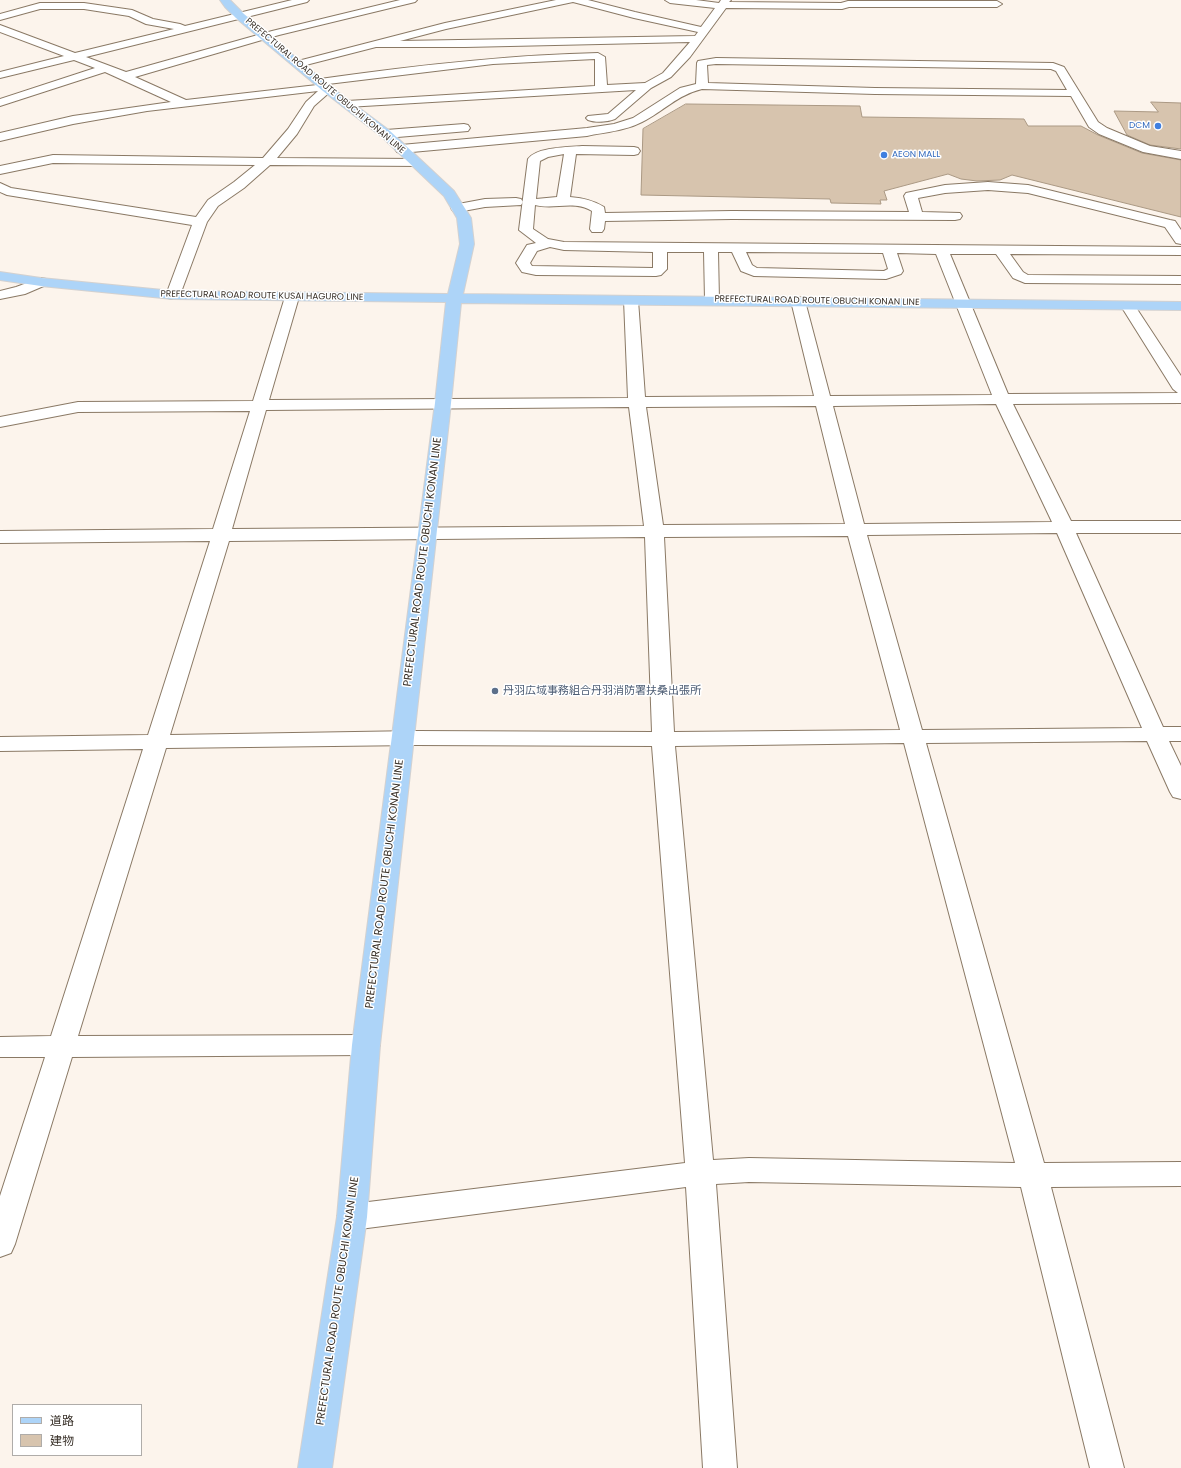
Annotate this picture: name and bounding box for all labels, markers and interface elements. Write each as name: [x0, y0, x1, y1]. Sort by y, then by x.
street label: PREFECTURAL ROAD ROUTE OBUCHI KONAN LINE: [243, 16, 407, 156]
place label: DCM: [1129, 121, 1150, 131]
marker: DCM: [1153, 121, 1163, 131]
marker: AEON MALL: [879, 150, 889, 160]
place label: AEON MALL: [892, 150, 940, 160]
street label: PREFECTURAL ROAD ROUTE KUSAI HAGURO LINE: [160, 289, 364, 303]
street label: PREFECTURAL ROAD ROUTE OBUCHI KONAN LINE: [714, 294, 920, 308]
street label: PREFECTURAL ROAD ROUTE OBUCHI KONAN LINE: [401, 437, 445, 687]
place label: 丹羽広域事務組合丹羽消防署扶桑出張所: [503, 684, 701, 698]
marker: 丹羽広域事務組合丹羽消防署扶桑出張所: [490, 686, 500, 696]
street label: PREFECTURAL ROAD ROUTE OBUCHI KONAN LINE: [363, 759, 407, 1009]
street label: PREFECTURAL ROAD ROUTE OBUCHI KONAN LINE: [314, 1176, 362, 1426]
legend: [12, 1404, 142, 1456]
text: 道路: [50, 1412, 74, 1429]
text: 建物: [50, 1432, 74, 1449]

